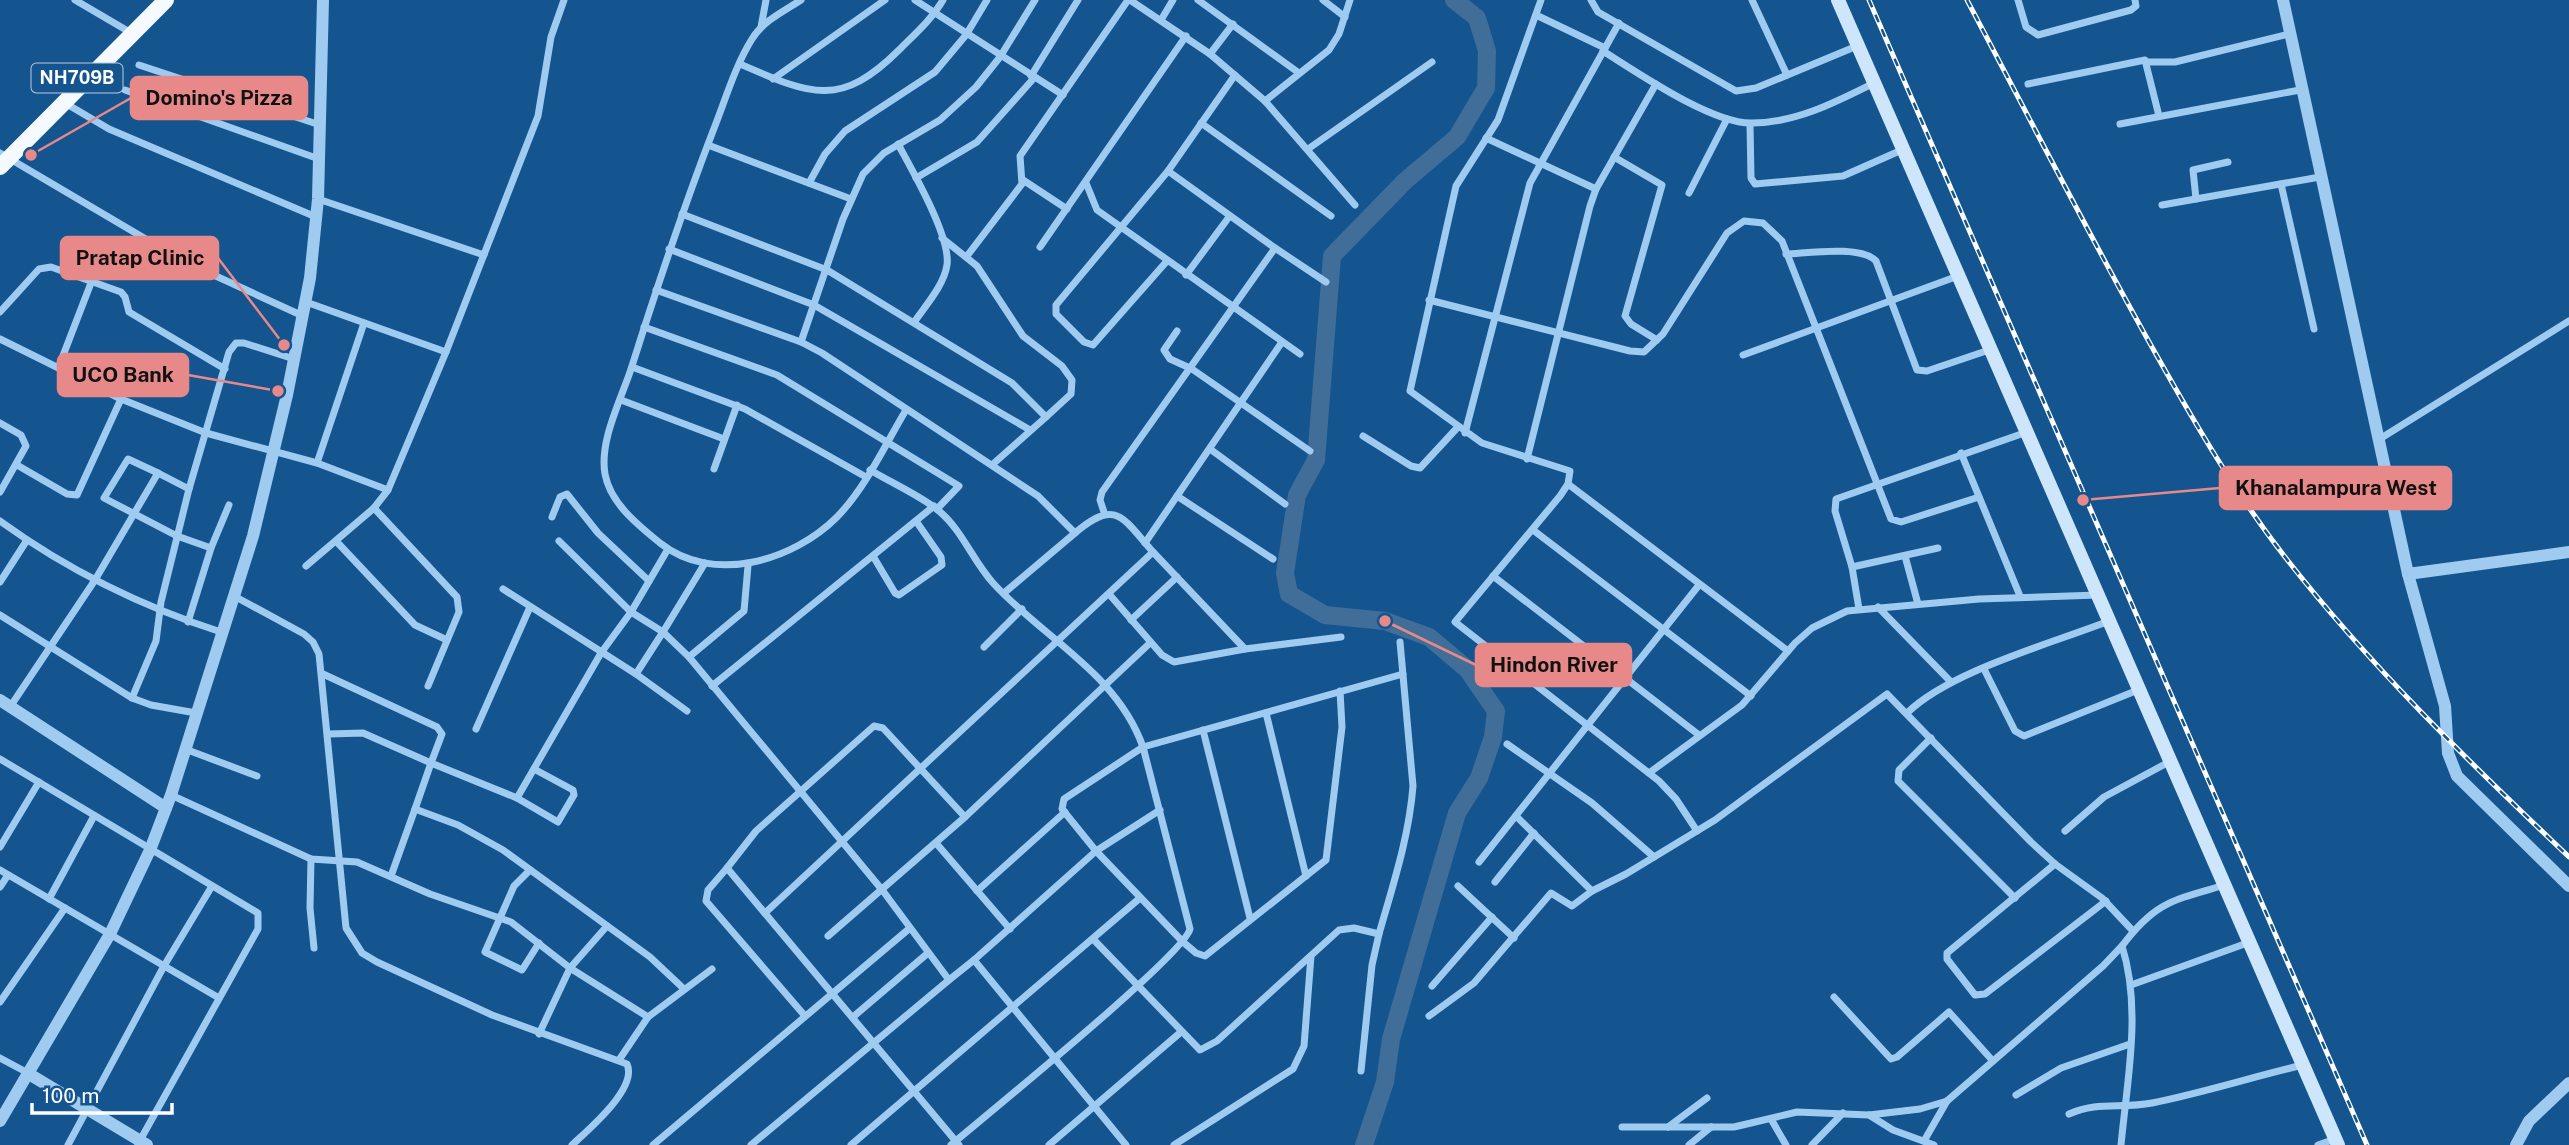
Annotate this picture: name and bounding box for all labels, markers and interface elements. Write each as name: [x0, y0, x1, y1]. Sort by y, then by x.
road number: NH709B: [32, 64, 122, 92]
callout: Domino's Pizza: [131, 77, 307, 119]
text: Domino's Pizza: [145, 85, 293, 110]
callout: Pratap Clinic: [61, 237, 218, 279]
text: Pratap Clinic: [76, 245, 204, 270]
callout: UCO Bank: [58, 354, 188, 396]
text: UCO Bank: [72, 362, 174, 387]
callout: Khanalampura West: [2220, 467, 2451, 509]
text: Khanalampura West: [2235, 475, 2437, 500]
callout: Hindon River: [1476, 644, 1631, 686]
text: Hindon River: [1490, 652, 1618, 677]
scale bar: [32, 1072, 172, 1116]
text: 100 m: [42, 1083, 99, 1108]

